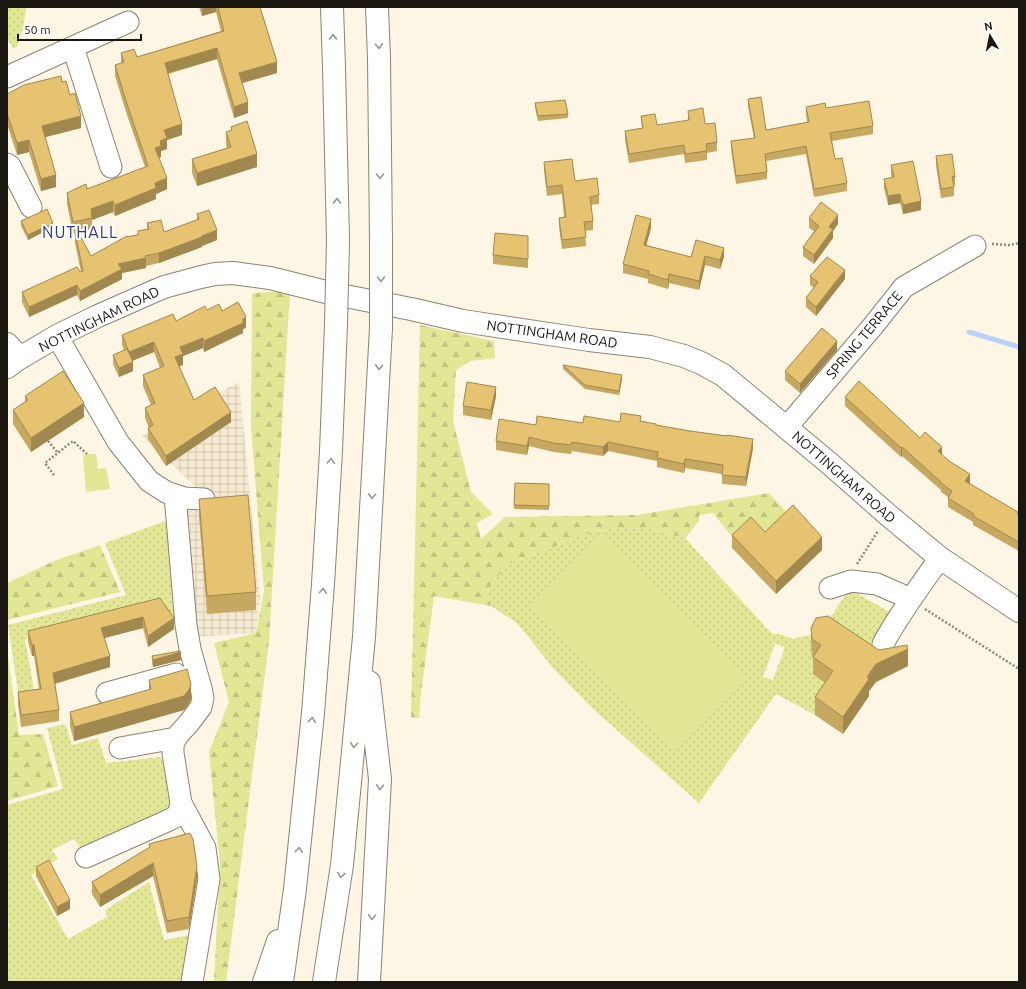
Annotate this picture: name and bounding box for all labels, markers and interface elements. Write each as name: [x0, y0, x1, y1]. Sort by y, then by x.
scale bar: [18, 16, 141, 42]
north arrow: [970, 16, 1010, 56]
text: N: [983, 20, 993, 33]
text: 50 m: [24, 23, 51, 36]
one-way arrow: [329, 34, 337, 40]
one-way arrow: [374, 43, 383, 49]
one-way arrow: [376, 173, 384, 179]
one-way arrow: [333, 198, 341, 204]
district label: NUTHALL: [42, 223, 118, 241]
one-way arrow: [377, 276, 385, 282]
street label: NOTTINGHAM ROAD: [36, 283, 162, 355]
street label: SPRING TERRACE: [823, 288, 905, 382]
street label: NOTTINGHAM ROAD: [486, 317, 619, 351]
one-way arrow: [375, 364, 383, 370]
street label: NOTTINGHAM ROAD: [789, 428, 899, 526]
one-way arrow: [326, 458, 335, 464]
one-way arrow: [367, 493, 376, 499]
one-way arrow: [318, 588, 327, 594]
one-way arrow: [307, 717, 316, 723]
one-way arrow: [349, 742, 358, 748]
one-way arrow: [375, 784, 384, 790]
one-way arrow: [294, 847, 303, 853]
one-way arrow: [337, 872, 345, 878]
one-way arrow: [368, 914, 377, 920]

